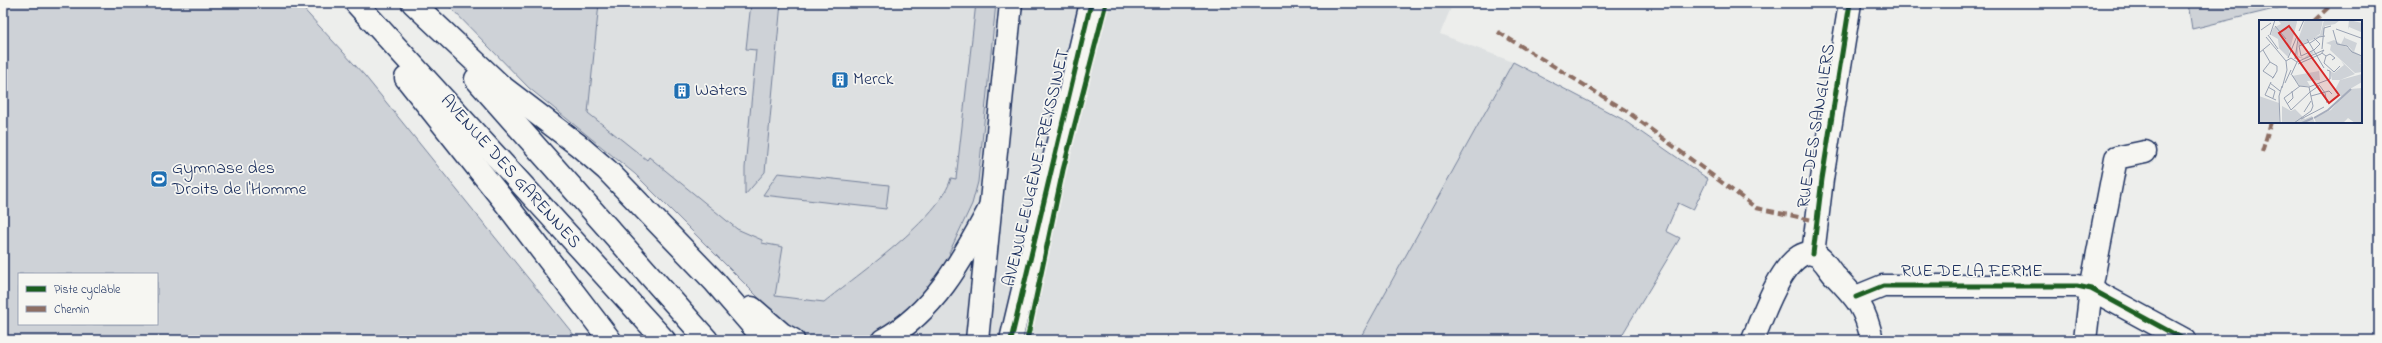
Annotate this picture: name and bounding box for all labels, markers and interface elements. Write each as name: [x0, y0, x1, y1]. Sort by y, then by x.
inset map: [2259, 20, 2362, 123]
street label: RUE DES SANGLIERS: [1791, 42, 1843, 210]
street label: AVENUE EUGÈNE FREYSSINET: [997, 47, 1077, 289]
place label: Merck: [853, 67, 894, 93]
building icon: Merck: [830, 70, 850, 90]
place label: Waters: [695, 78, 748, 104]
building icon: Waters: [672, 81, 692, 101]
street label: AVENUE DES GARENNES: [434, 89, 586, 255]
place label: Gymnase des Droits de l'Homme: [171, 156, 307, 203]
sports icon: Gymnase des Droits de l'Homme: [149, 169, 169, 189]
street label: RUE DE LA FERME: [1901, 259, 2043, 285]
legend: [18, 273, 158, 325]
text: Piste cyclable: [54, 281, 121, 300]
text: Chemin: [54, 301, 89, 319]

